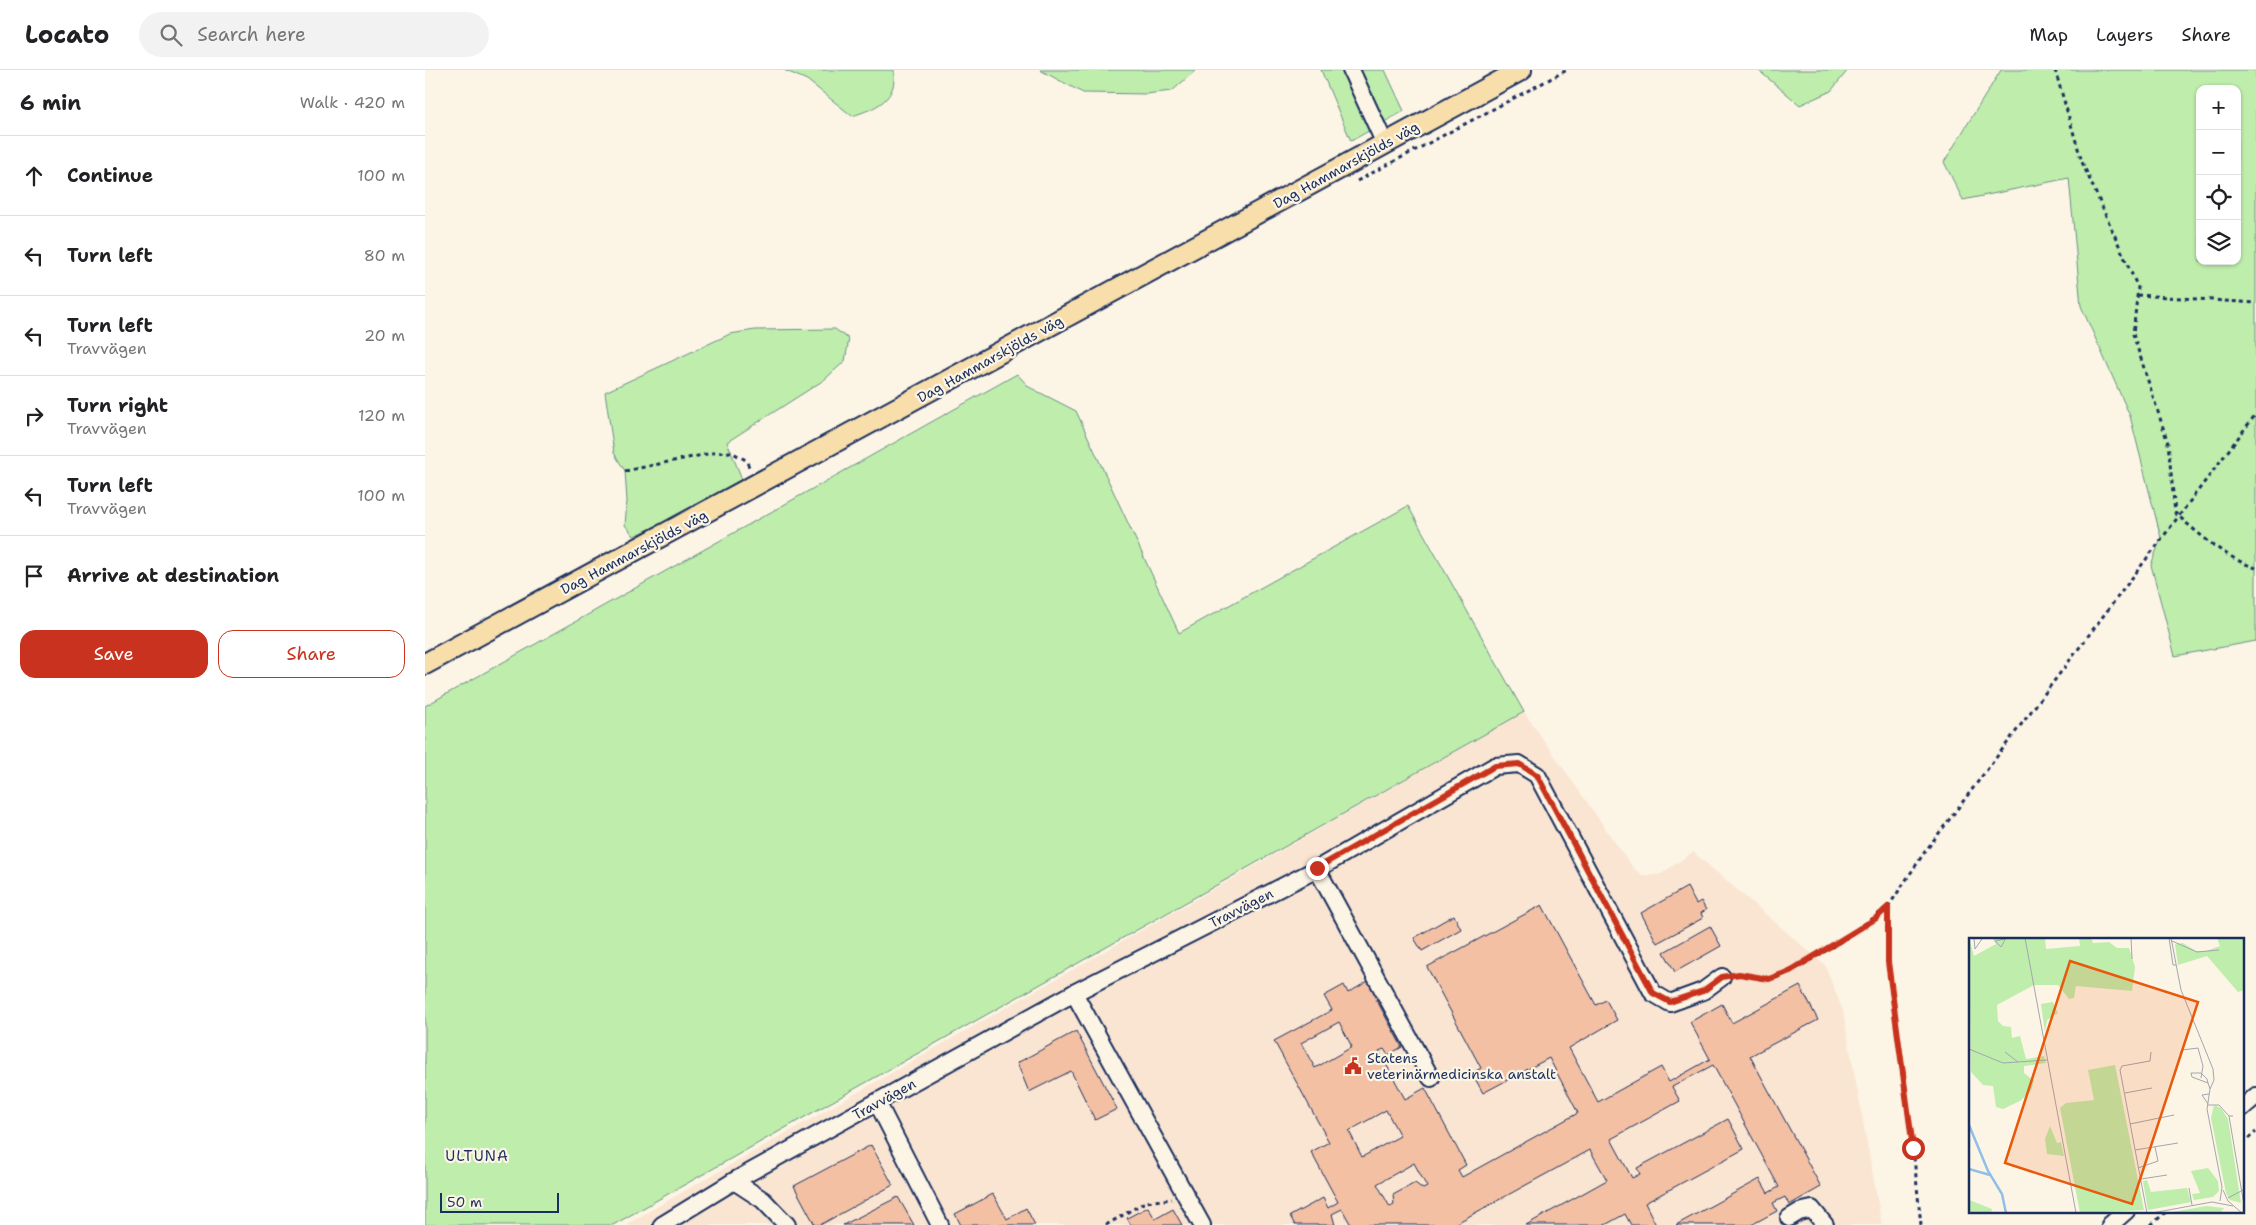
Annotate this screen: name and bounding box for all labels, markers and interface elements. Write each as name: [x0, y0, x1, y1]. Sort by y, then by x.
search box: [139, 12, 489, 57]
text: Locato: [25, 19, 109, 51]
icon: search: [157, 21, 185, 49]
text: Search here: [197, 22, 306, 47]
text: Map: [2030, 23, 2068, 47]
text: Layers: [2096, 23, 2153, 47]
text: Share: [2181, 23, 2231, 47]
map controls: [2196, 85, 2241, 265]
button: +: [2196, 85, 2241, 130]
text: 6 min: [20, 89, 81, 117]
text: Walk · 420 m: [300, 92, 405, 113]
street label: Dag Hammarskjölds väg: [1270, 117, 1422, 213]
button: −: [2196, 130, 2241, 175]
icon: ahead: [20, 162, 48, 190]
text: Continue: [67, 163, 153, 188]
text: 100 m: [357, 165, 405, 186]
button: locate: [2196, 175, 2241, 220]
button: layers: [2196, 220, 2241, 265]
icon: left: [20, 242, 48, 270]
text: Turn left: [67, 243, 153, 268]
text: 80 m: [364, 245, 405, 266]
street label: Dag Hammarskjölds väg: [914, 311, 1066, 407]
text: Turn left: [67, 313, 153, 338]
icon: left: [20, 322, 48, 350]
text: 20 m: [364, 325, 405, 346]
text: Travvägen: [67, 338, 147, 359]
text: Turn right: [67, 393, 168, 418]
icon: right: [20, 402, 48, 430]
text: 120 m: [358, 405, 405, 426]
text: Travvägen: [67, 418, 147, 439]
text: Turn left: [67, 473, 153, 498]
icon: left: [20, 482, 48, 510]
text: 100 m: [357, 485, 405, 506]
text: Travvägen: [67, 498, 147, 519]
street label: Dag Hammarskjölds väg: [557, 506, 711, 598]
icon: arrive: [20, 562, 48, 590]
text: Arrive at destination: [67, 563, 279, 588]
button: Save: [20, 630, 208, 678]
button: Share: [218, 630, 405, 678]
route end: [1306, 857, 1329, 880]
street label: Travvägen: [1206, 884, 1277, 932]
inset map: [1969, 938, 2243, 1212]
place label: Statens veterinärmedicinska anstalt: [1367, 1049, 1556, 1083]
public building icon: Statens veterinärmedicinska anstalt: [1343, 1056, 1363, 1076]
street label: Travvägen: [849, 1074, 919, 1124]
route start: [1902, 1137, 1925, 1160]
district label: ULTUNA: [445, 1146, 509, 1166]
scale bar: [440, 1190, 559, 1213]
text: 50 m: [447, 1193, 482, 1211]

